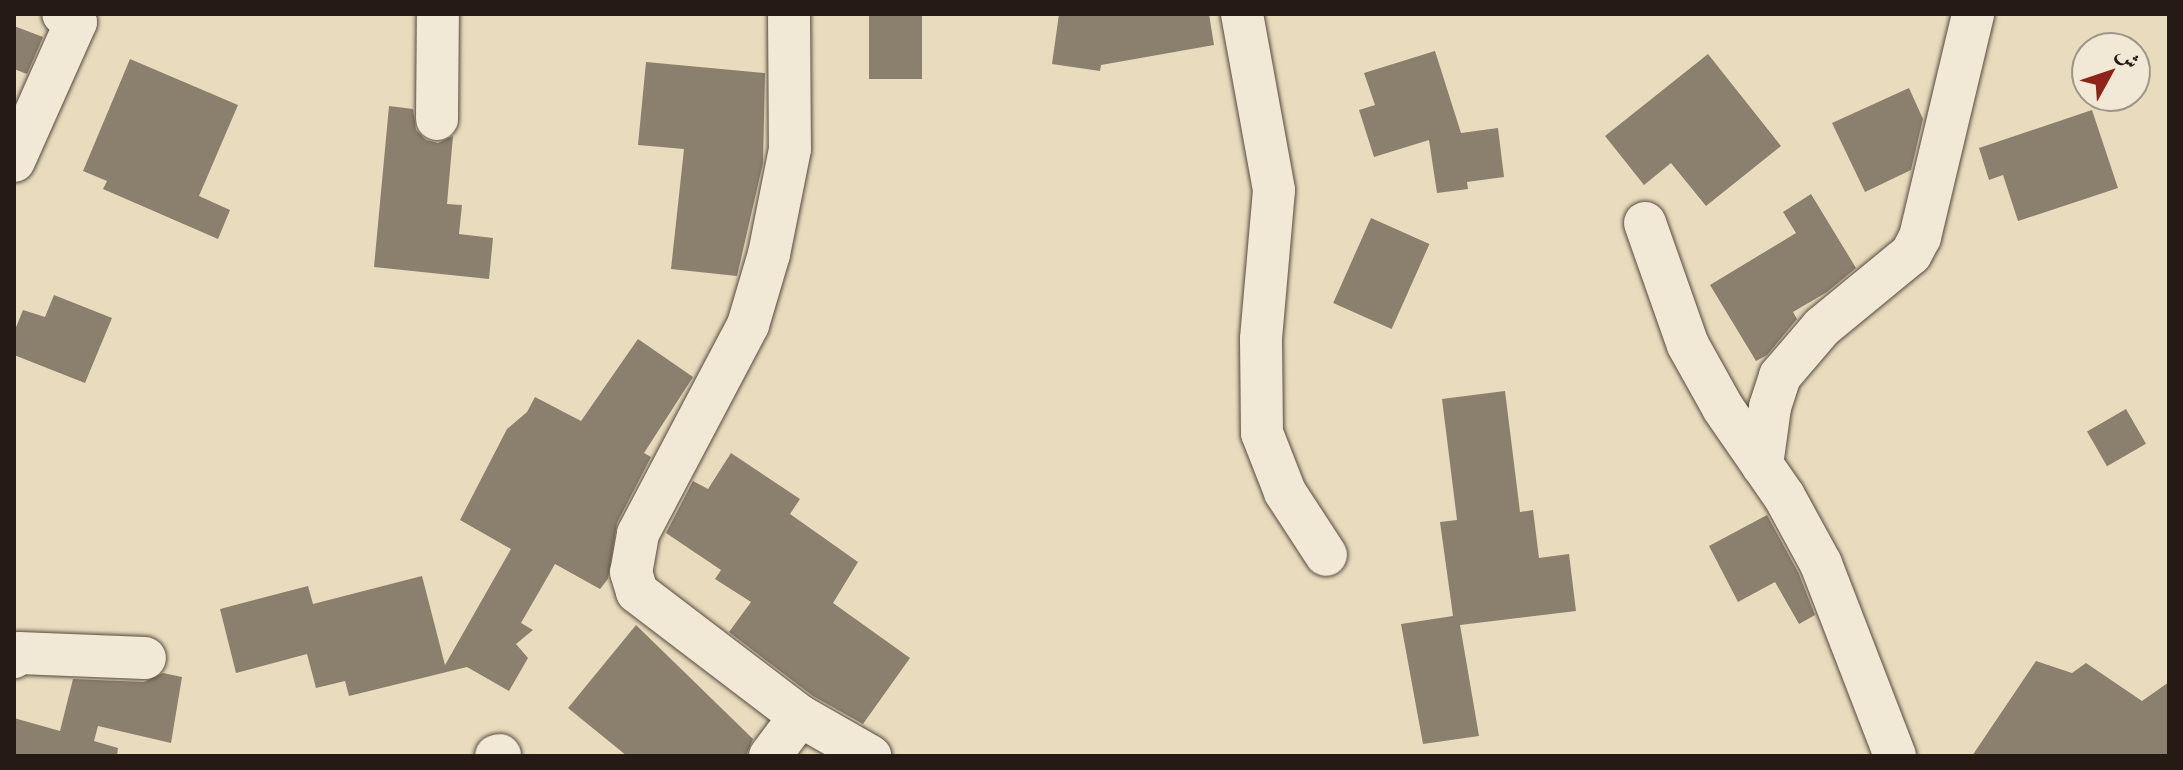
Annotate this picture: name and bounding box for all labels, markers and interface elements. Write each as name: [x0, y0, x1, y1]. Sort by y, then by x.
north arrow: [2071, 32, 2151, 112]
text: ش: [2111, 41, 2145, 75]

